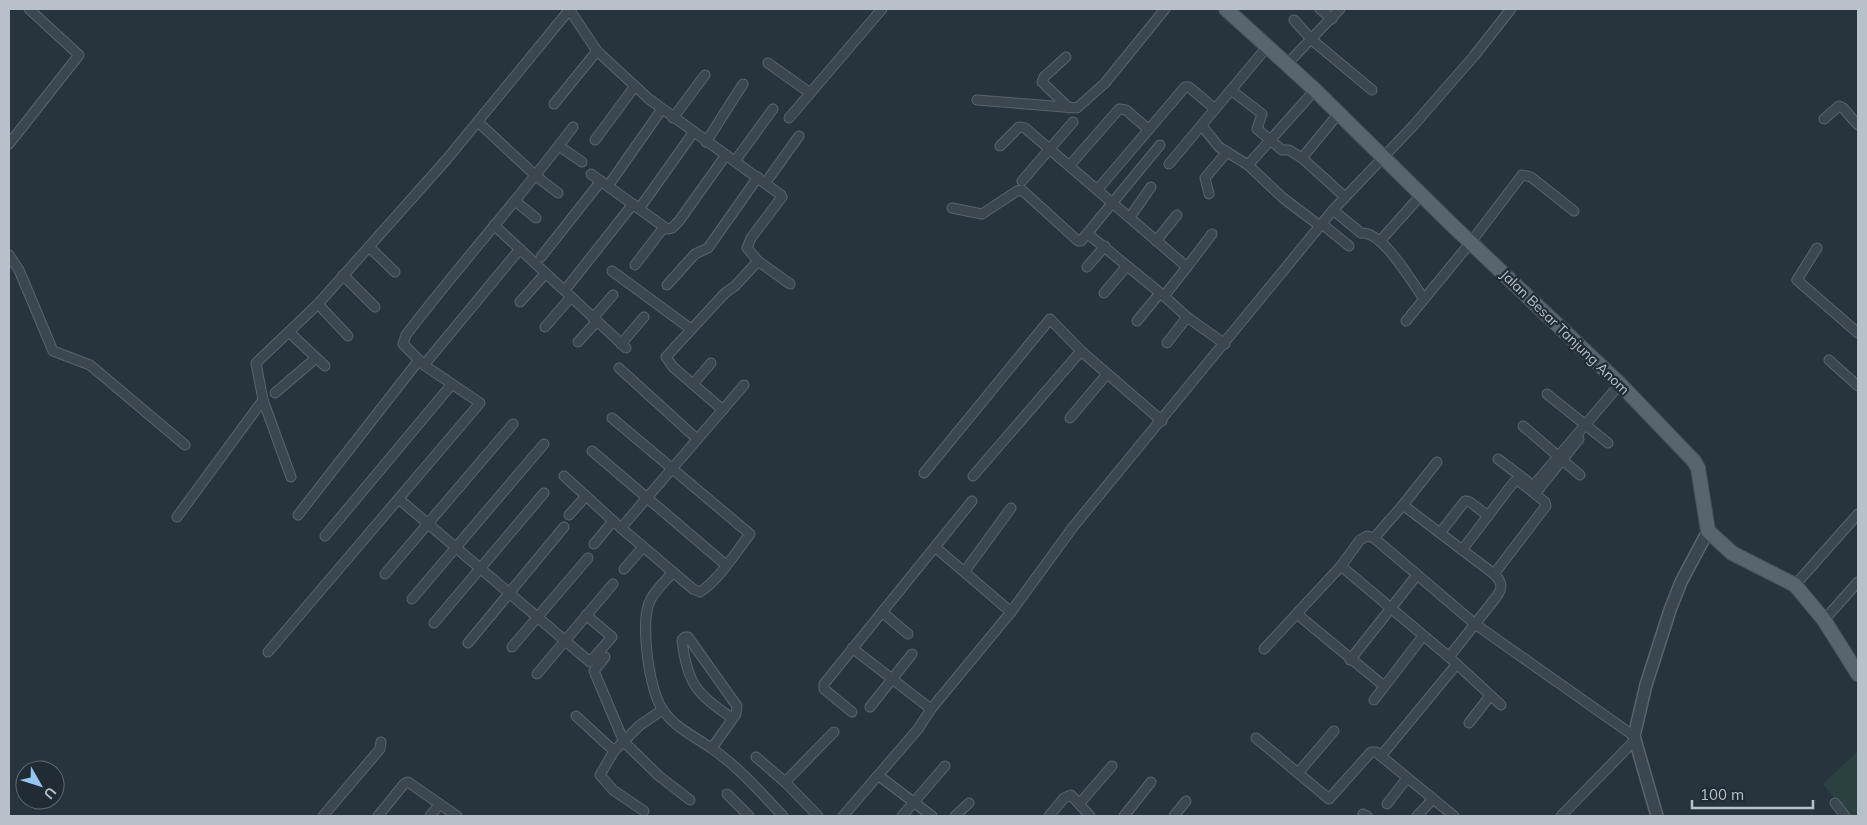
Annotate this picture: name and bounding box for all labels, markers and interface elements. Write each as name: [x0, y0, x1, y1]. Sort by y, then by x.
street label: Jalan Besar Tanjung Anom: [1497, 266, 1633, 398]
north arrow: [15, 760, 65, 810]
scale bar: [1692, 778, 1813, 810]
text: U: [40, 783, 60, 803]
text: 100 m: [1700, 785, 1744, 804]

